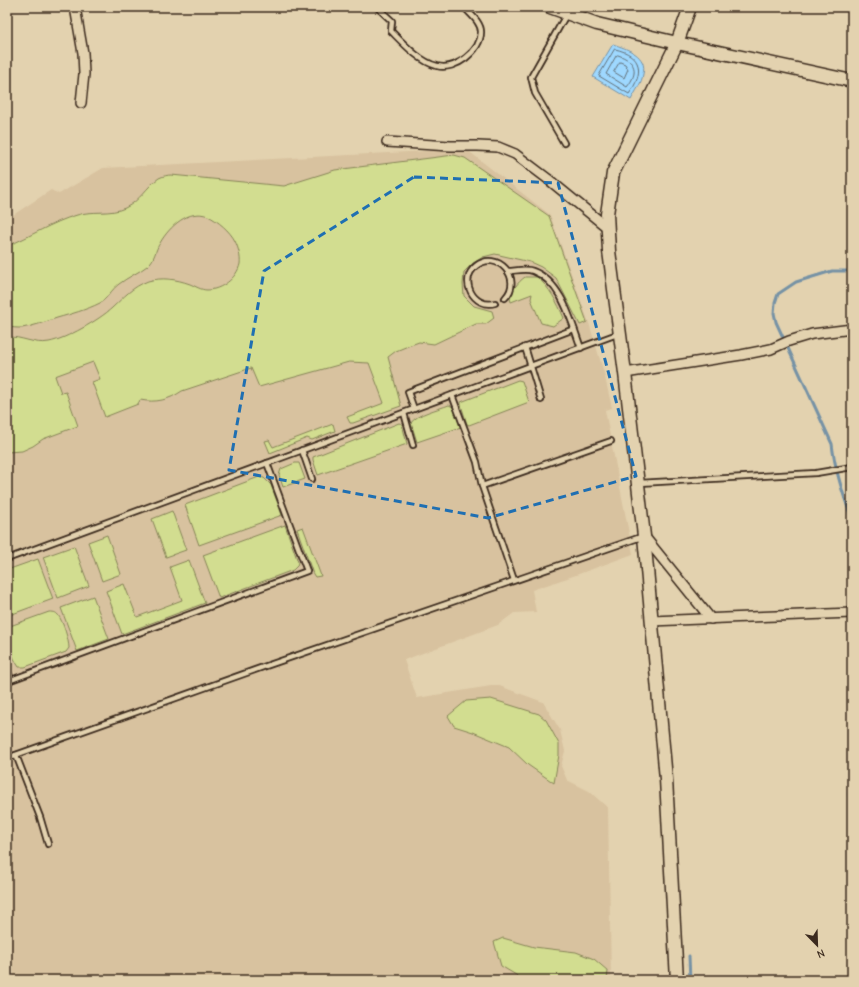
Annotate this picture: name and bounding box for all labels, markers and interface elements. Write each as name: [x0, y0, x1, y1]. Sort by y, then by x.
north arrow: [797, 925, 837, 965]
text: N: [815, 946, 827, 961]

